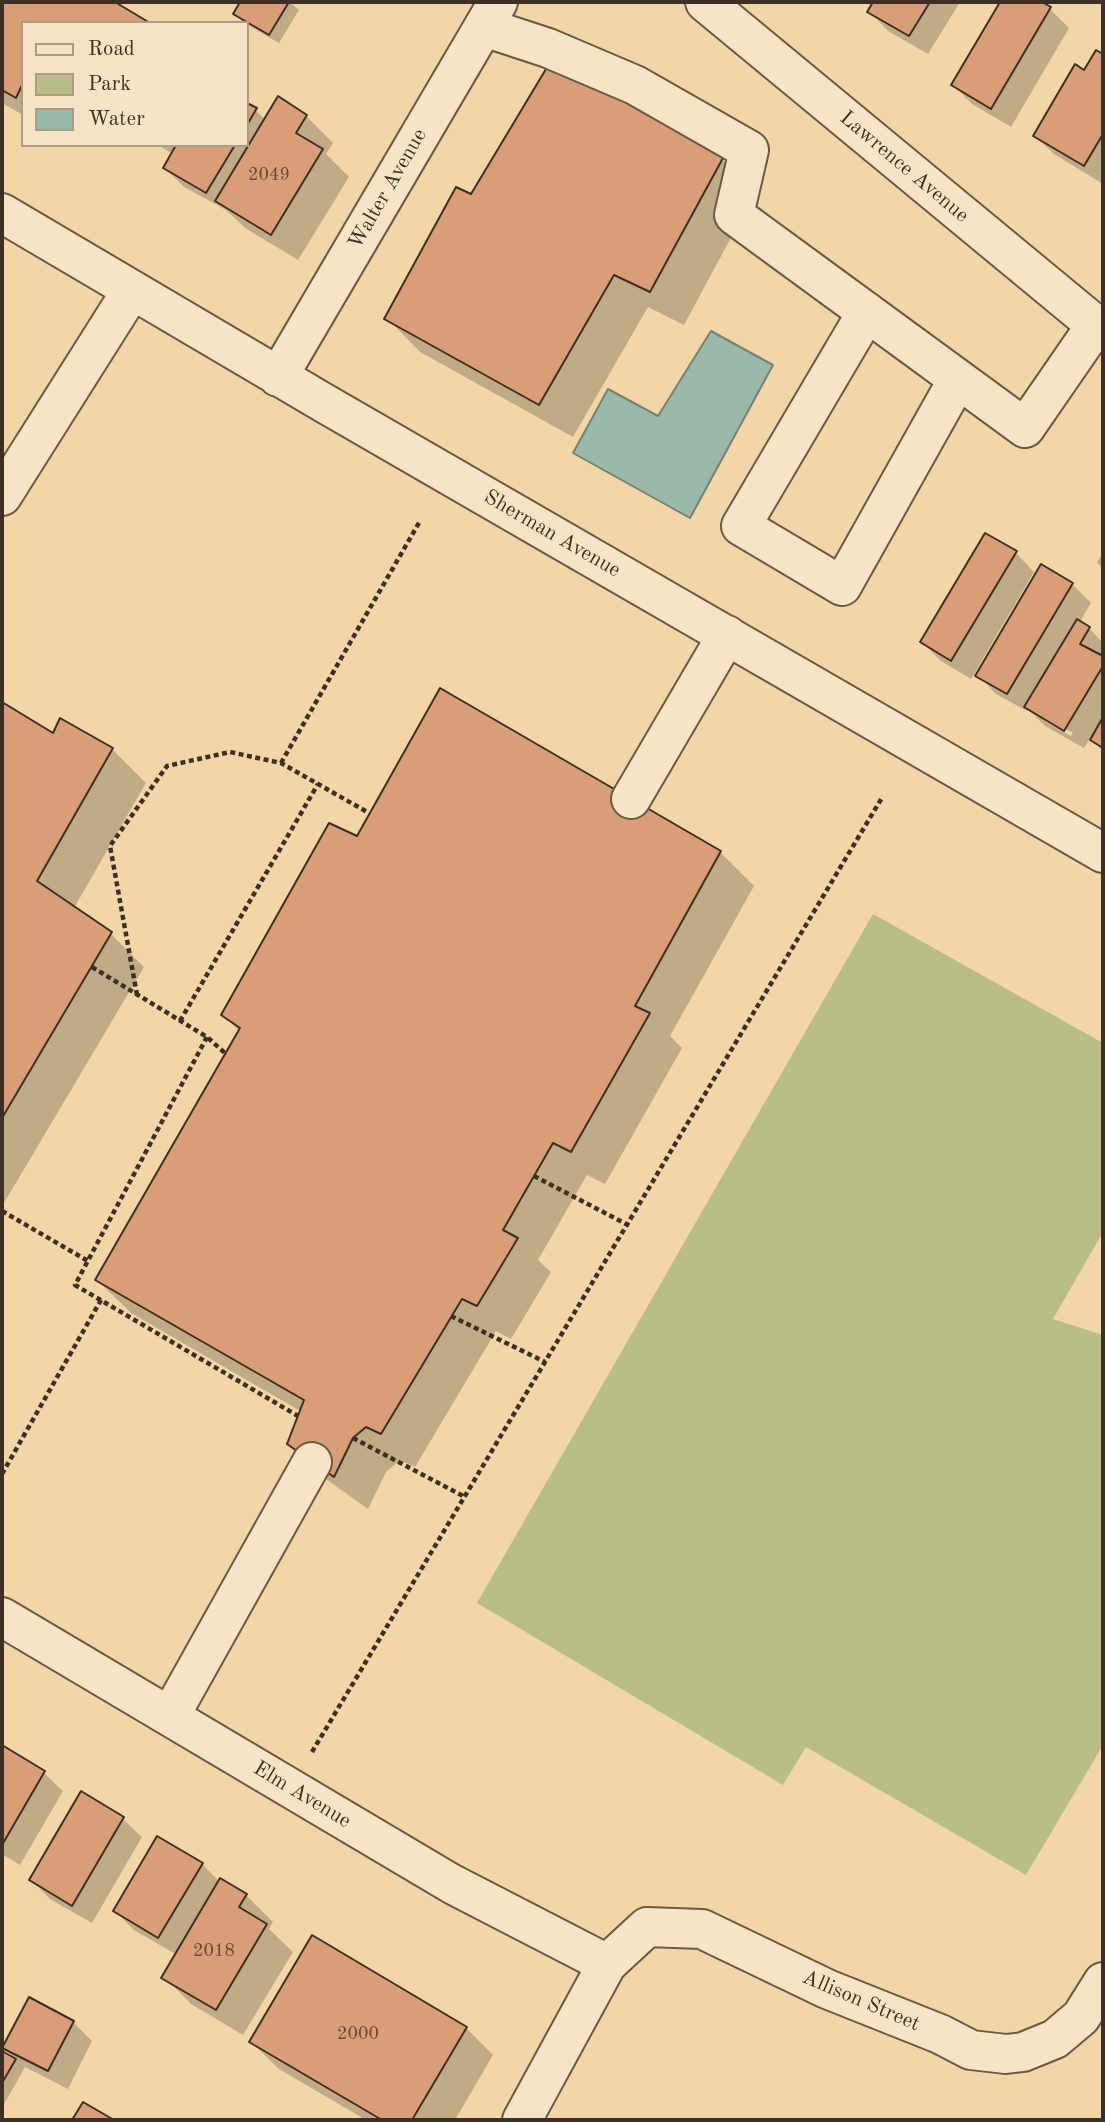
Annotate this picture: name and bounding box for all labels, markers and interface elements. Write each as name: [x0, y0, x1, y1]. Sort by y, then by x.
legend: [21, 21, 248, 147]
text: Road: [88, 39, 135, 60]
text: Park: [88, 74, 131, 95]
street label: Lawrence Avenue: [834, 106, 974, 228]
text: Water: [88, 109, 145, 130]
street label: Walter Avenue: [343, 124, 433, 254]
house number: 2049: [248, 164, 290, 186]
street label: Sherman Avenue: [479, 485, 625, 583]
street label: Elm Avenue: [249, 1756, 355, 1834]
house number: 2018: [193, 1940, 235, 1962]
street label: Allison Street: [798, 1965, 924, 2037]
house number: 2000: [337, 2023, 379, 2045]

